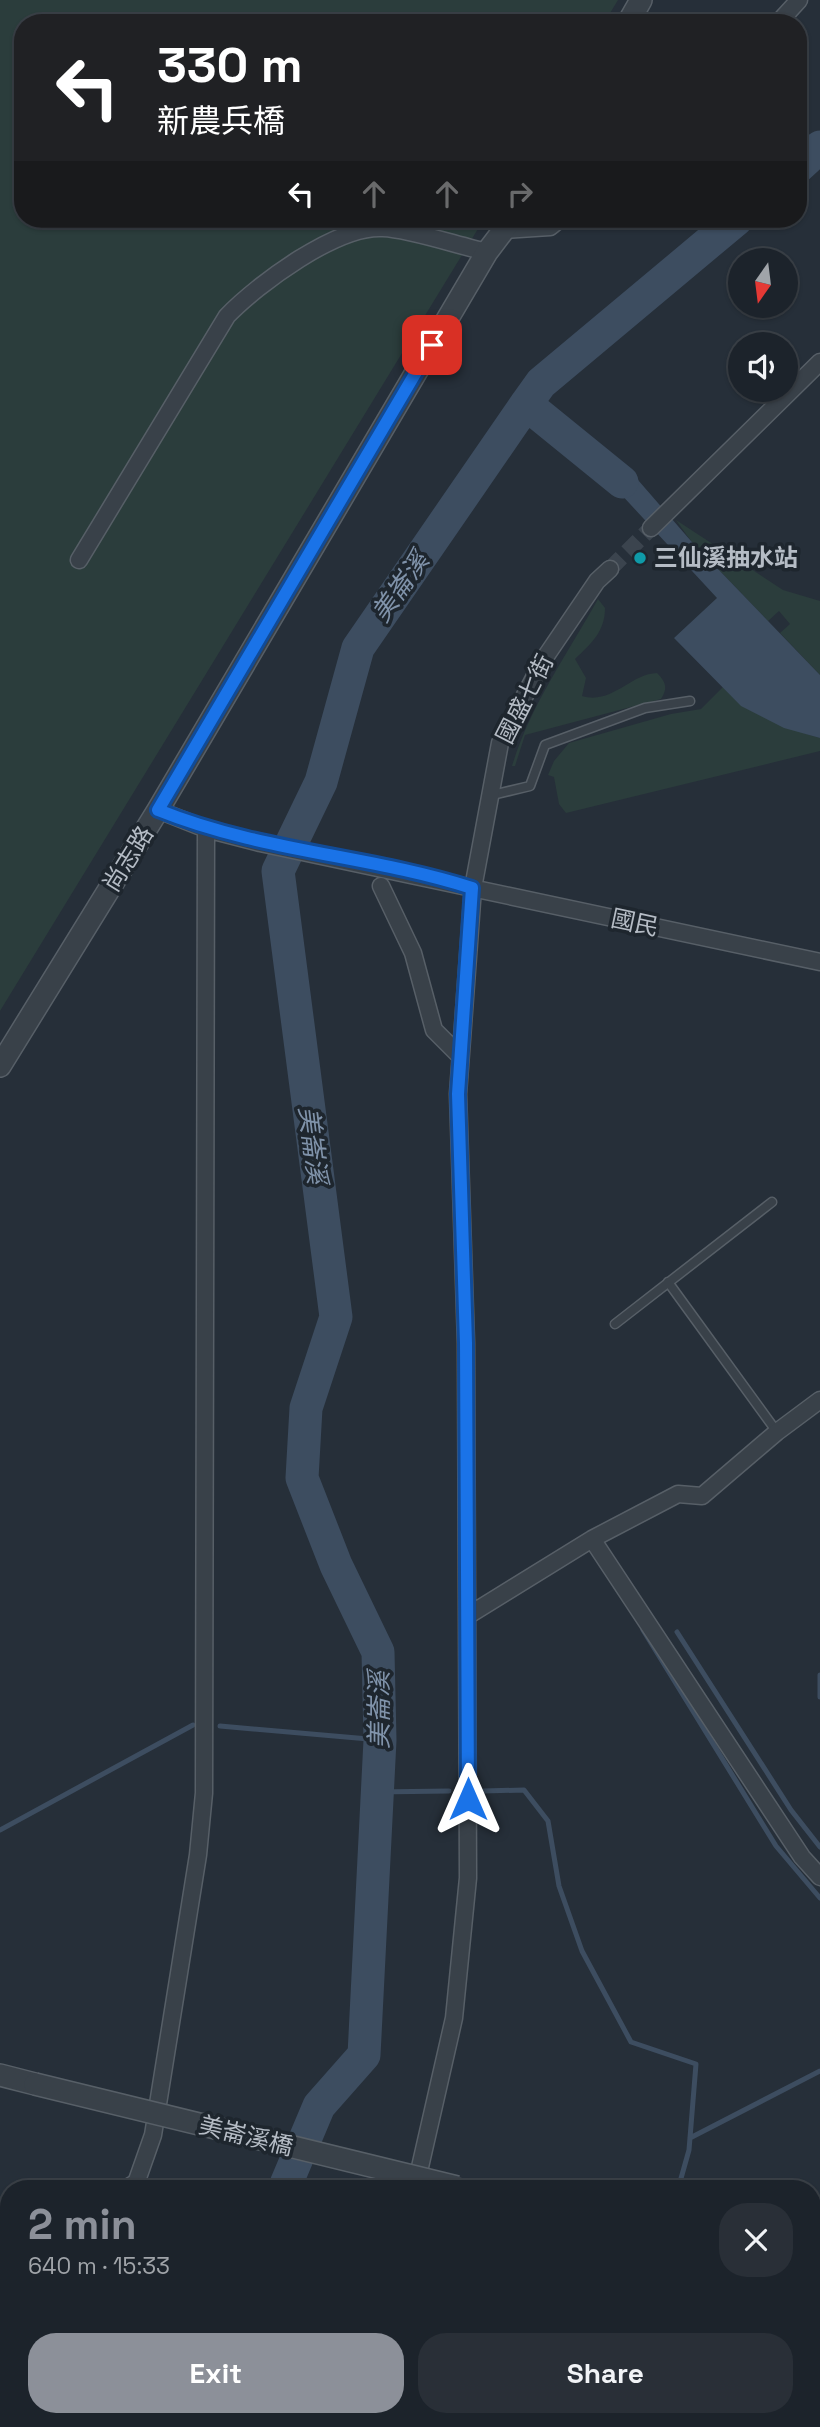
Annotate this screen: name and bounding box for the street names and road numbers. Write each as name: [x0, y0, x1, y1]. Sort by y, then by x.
street label: 國盛七街: [489, 649, 560, 749]
street label: 尚志路: [95, 820, 160, 897]
street label: 國民: [608, 902, 662, 943]
street label: 美崙溪橋: [196, 2109, 296, 2162]

